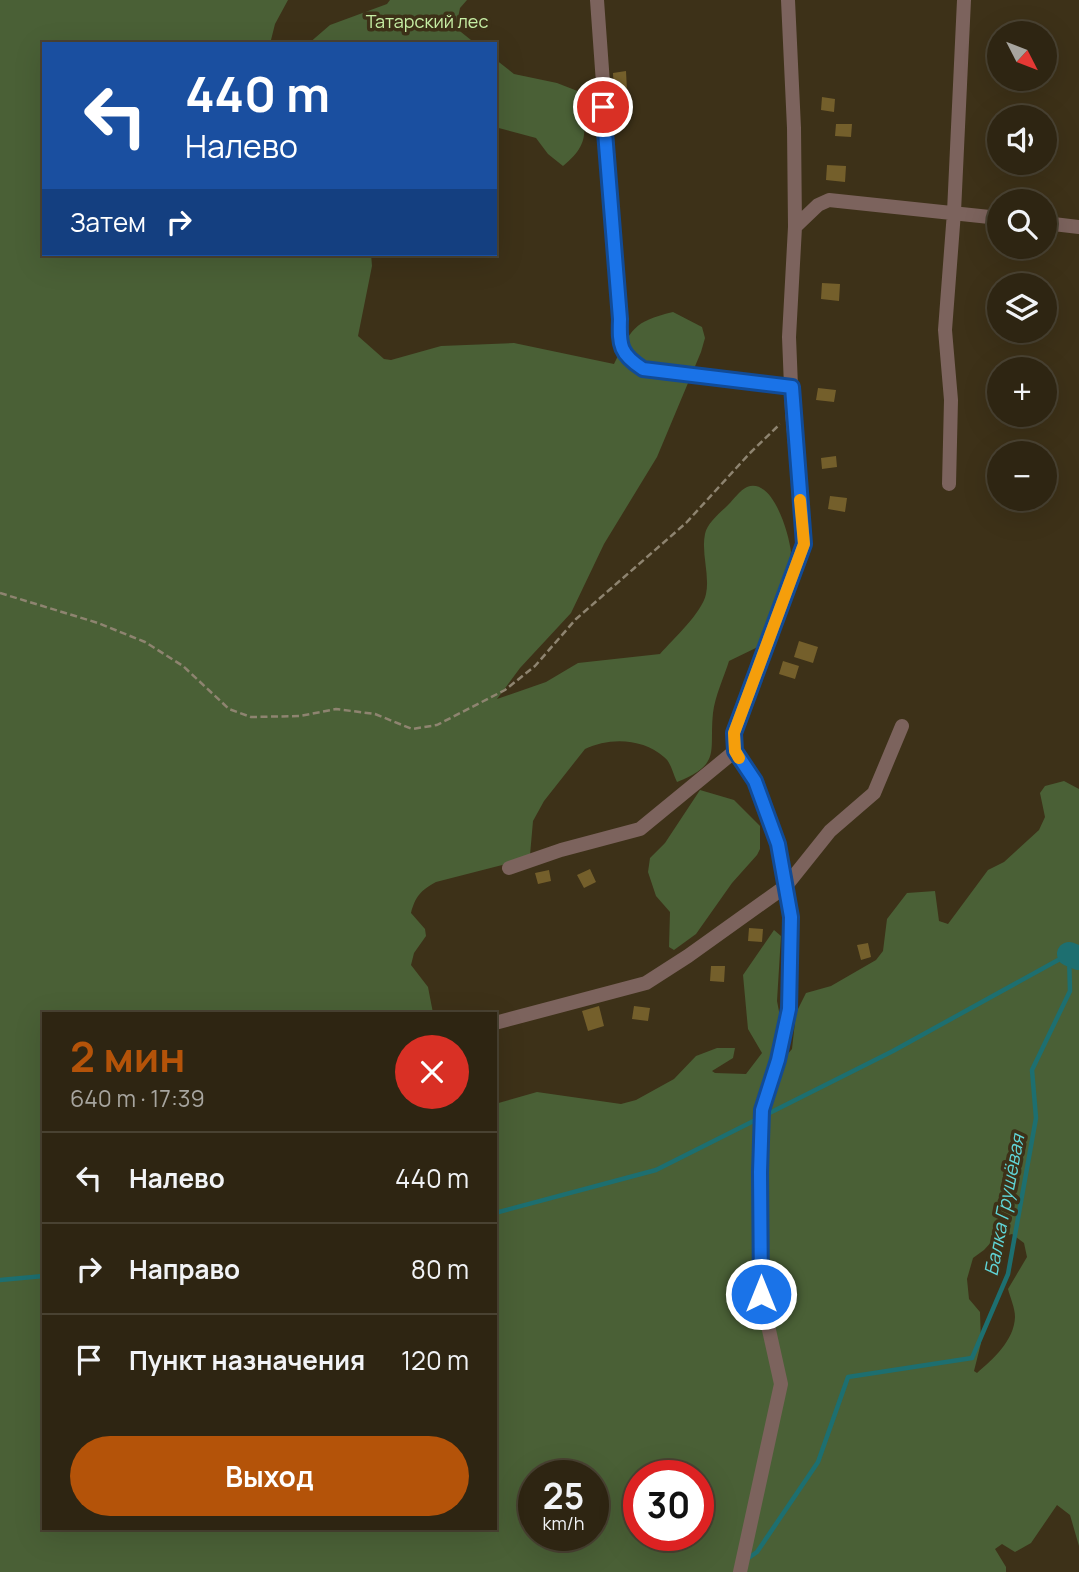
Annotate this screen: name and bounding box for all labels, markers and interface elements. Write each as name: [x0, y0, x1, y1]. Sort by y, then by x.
park label: Татарский лес: [366, 9, 488, 33]
north arrow: [987, 21, 1057, 91]
map controls: [987, 21, 1057, 511]
text: 440 m: [185, 60, 330, 127]
icon: left: [70, 70, 161, 161]
pin: [573, 77, 633, 137]
icon: arrive: [584, 88, 622, 126]
button: sound: [987, 105, 1057, 175]
text: Налево: [185, 124, 298, 168]
button: search: [987, 189, 1057, 259]
icon: right: [160, 203, 198, 241]
text: Затем: [70, 204, 146, 240]
button: layers: [987, 273, 1057, 343]
button: +: [987, 357, 1057, 427]
button: −: [987, 441, 1057, 511]
text: 2 мин: [70, 1027, 186, 1085]
button: close: [395, 1035, 469, 1109]
text: 640 m · 17:39: [70, 1082, 205, 1114]
water label: Балка Грушёвая: [978, 1131, 1031, 1278]
icon: left: [70, 1159, 108, 1197]
text: Налево: [129, 1160, 225, 1196]
text: 440 m: [395, 1160, 469, 1196]
icon: right: [70, 1250, 108, 1288]
text: Направо: [129, 1251, 240, 1287]
text: 80 m: [411, 1251, 469, 1287]
position arrow: [724, 1257, 798, 1331]
icon: arrive: [70, 1341, 108, 1379]
text: Пункт назначения: [129, 1342, 365, 1378]
text: 120 m: [401, 1342, 469, 1378]
button: Выход: [70, 1436, 469, 1516]
speed limit sign: 30: [623, 1460, 714, 1551]
text: 25: [543, 1472, 584, 1520]
text: km/h: [543, 1511, 584, 1535]

